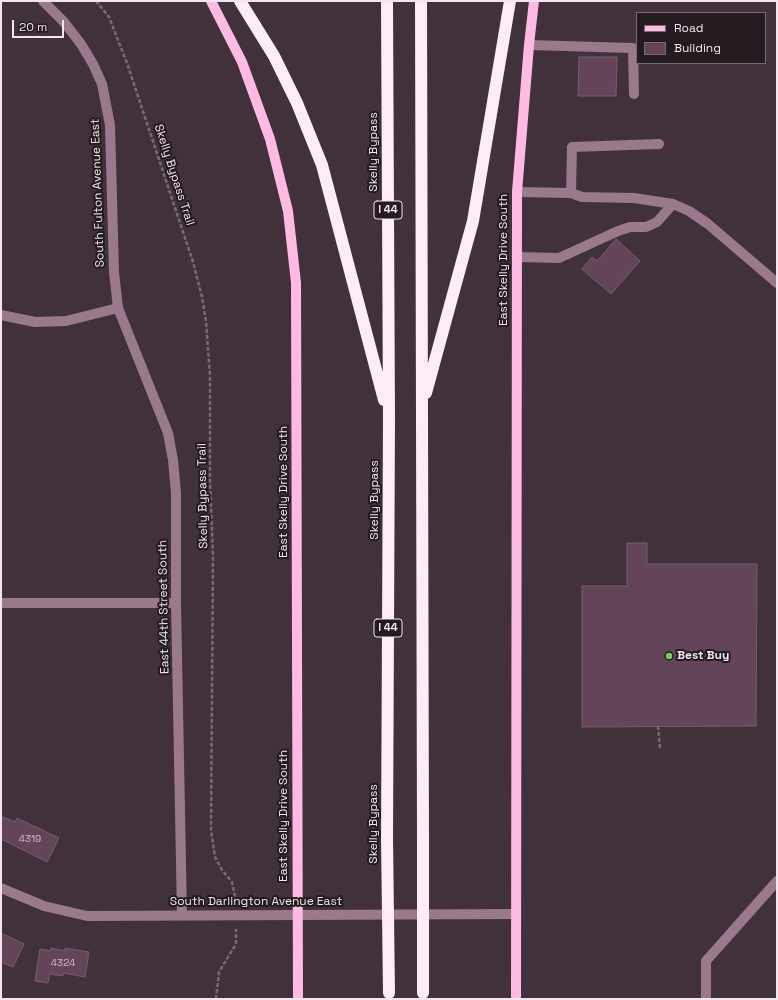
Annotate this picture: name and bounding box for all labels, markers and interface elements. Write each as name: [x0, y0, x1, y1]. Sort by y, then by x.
scale bar: [14, 12, 66, 38]
legend: [636, 12, 766, 64]
text: 20 m: [19, 19, 47, 35]
text: Road: [674, 20, 703, 36]
text: Building: [674, 40, 721, 56]
street label: Skelly Bypass: [367, 112, 381, 192]
street label: South Fulton Avenue East: [88, 118, 108, 268]
street label: Skelly Bypass Trail: [151, 122, 197, 228]
street label: East Skelly Drive South: [497, 194, 511, 326]
road number: I 44: [374, 201, 402, 219]
street label: East Skelly Drive South: [277, 426, 291, 558]
street label: Skelly Bypass Trail: [195, 443, 211, 549]
street label: Skelly Bypass: [368, 460, 382, 540]
street label: East 44th Street South: [156, 540, 172, 674]
road number: I 44: [374, 619, 402, 637]
place label: Best Buy: [677, 649, 729, 663]
marker: Best Buy: [664, 651, 674, 661]
street label: East Skelly Drive South: [277, 750, 291, 882]
street label: Skelly Bypass: [367, 784, 381, 864]
house number: 4319: [19, 833, 41, 845]
street label: South Darlington Avenue East: [170, 895, 342, 909]
house number: 4324: [51, 957, 75, 969]

